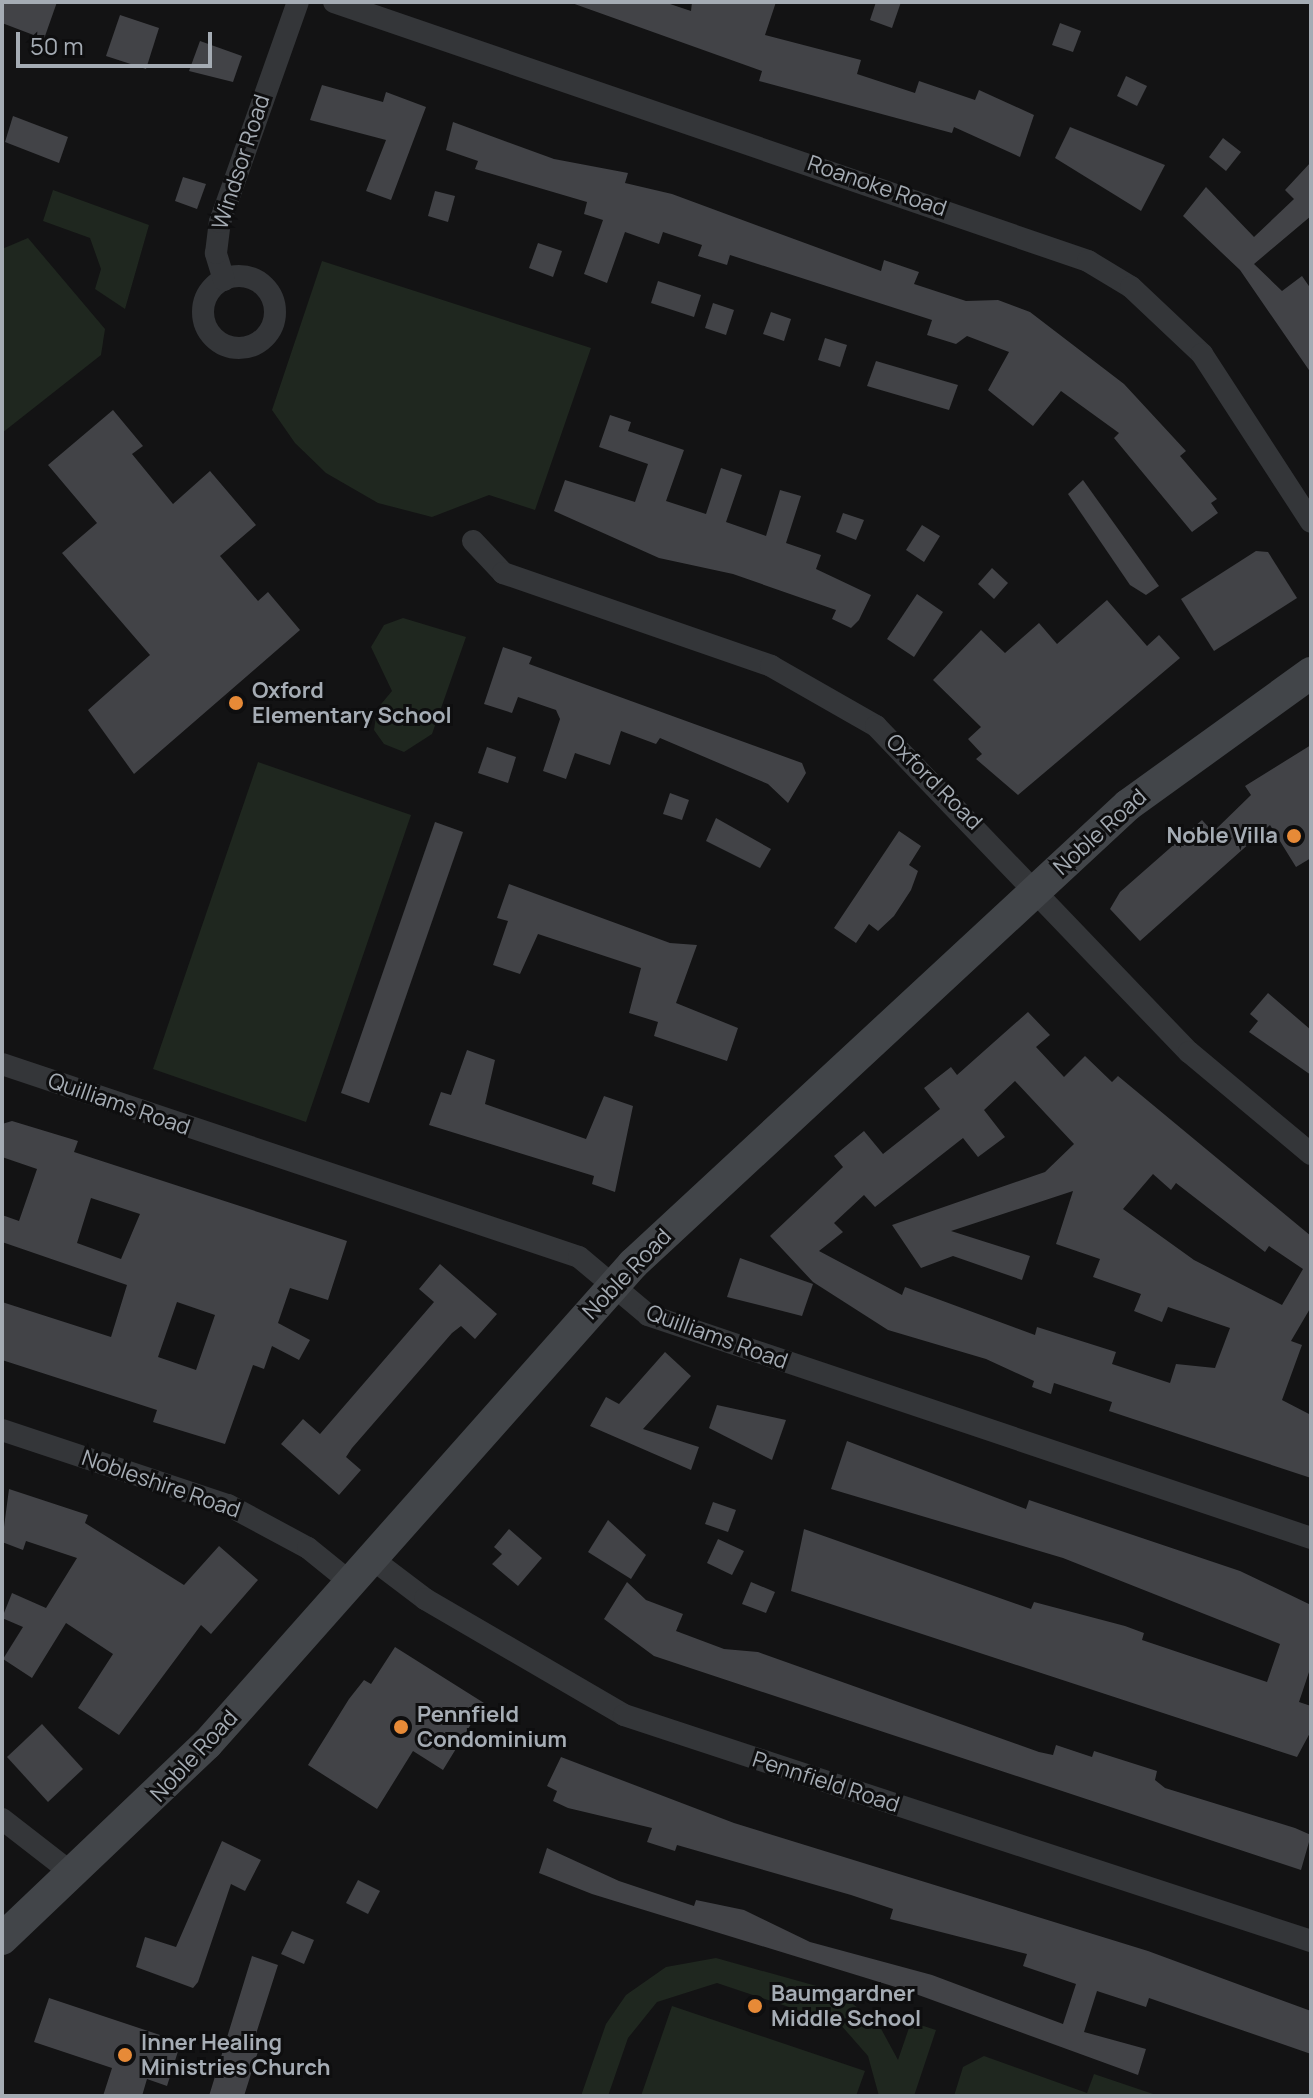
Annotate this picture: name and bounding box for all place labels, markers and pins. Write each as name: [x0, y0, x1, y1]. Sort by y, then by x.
place label: Oxford Elementary School: [252, 677, 452, 728]
marker: Oxford Elementary School: [227, 694, 245, 712]
place label: Noble Villa: [1166, 823, 1278, 849]
marker: Noble Villa: [1285, 827, 1303, 845]
place label: Pennfield Condominium: [417, 1701, 567, 1752]
marker: Pennfield Condominium: [392, 1718, 410, 1736]
place label: Baumgardner Middle School: [771, 1980, 921, 2032]
marker: Baumgardner Middle School: [746, 1997, 764, 2015]
place label: Inner Healing Ministries Church: [141, 2029, 331, 2080]
marker: Inner Healing Ministries Church: [116, 2046, 134, 2064]

